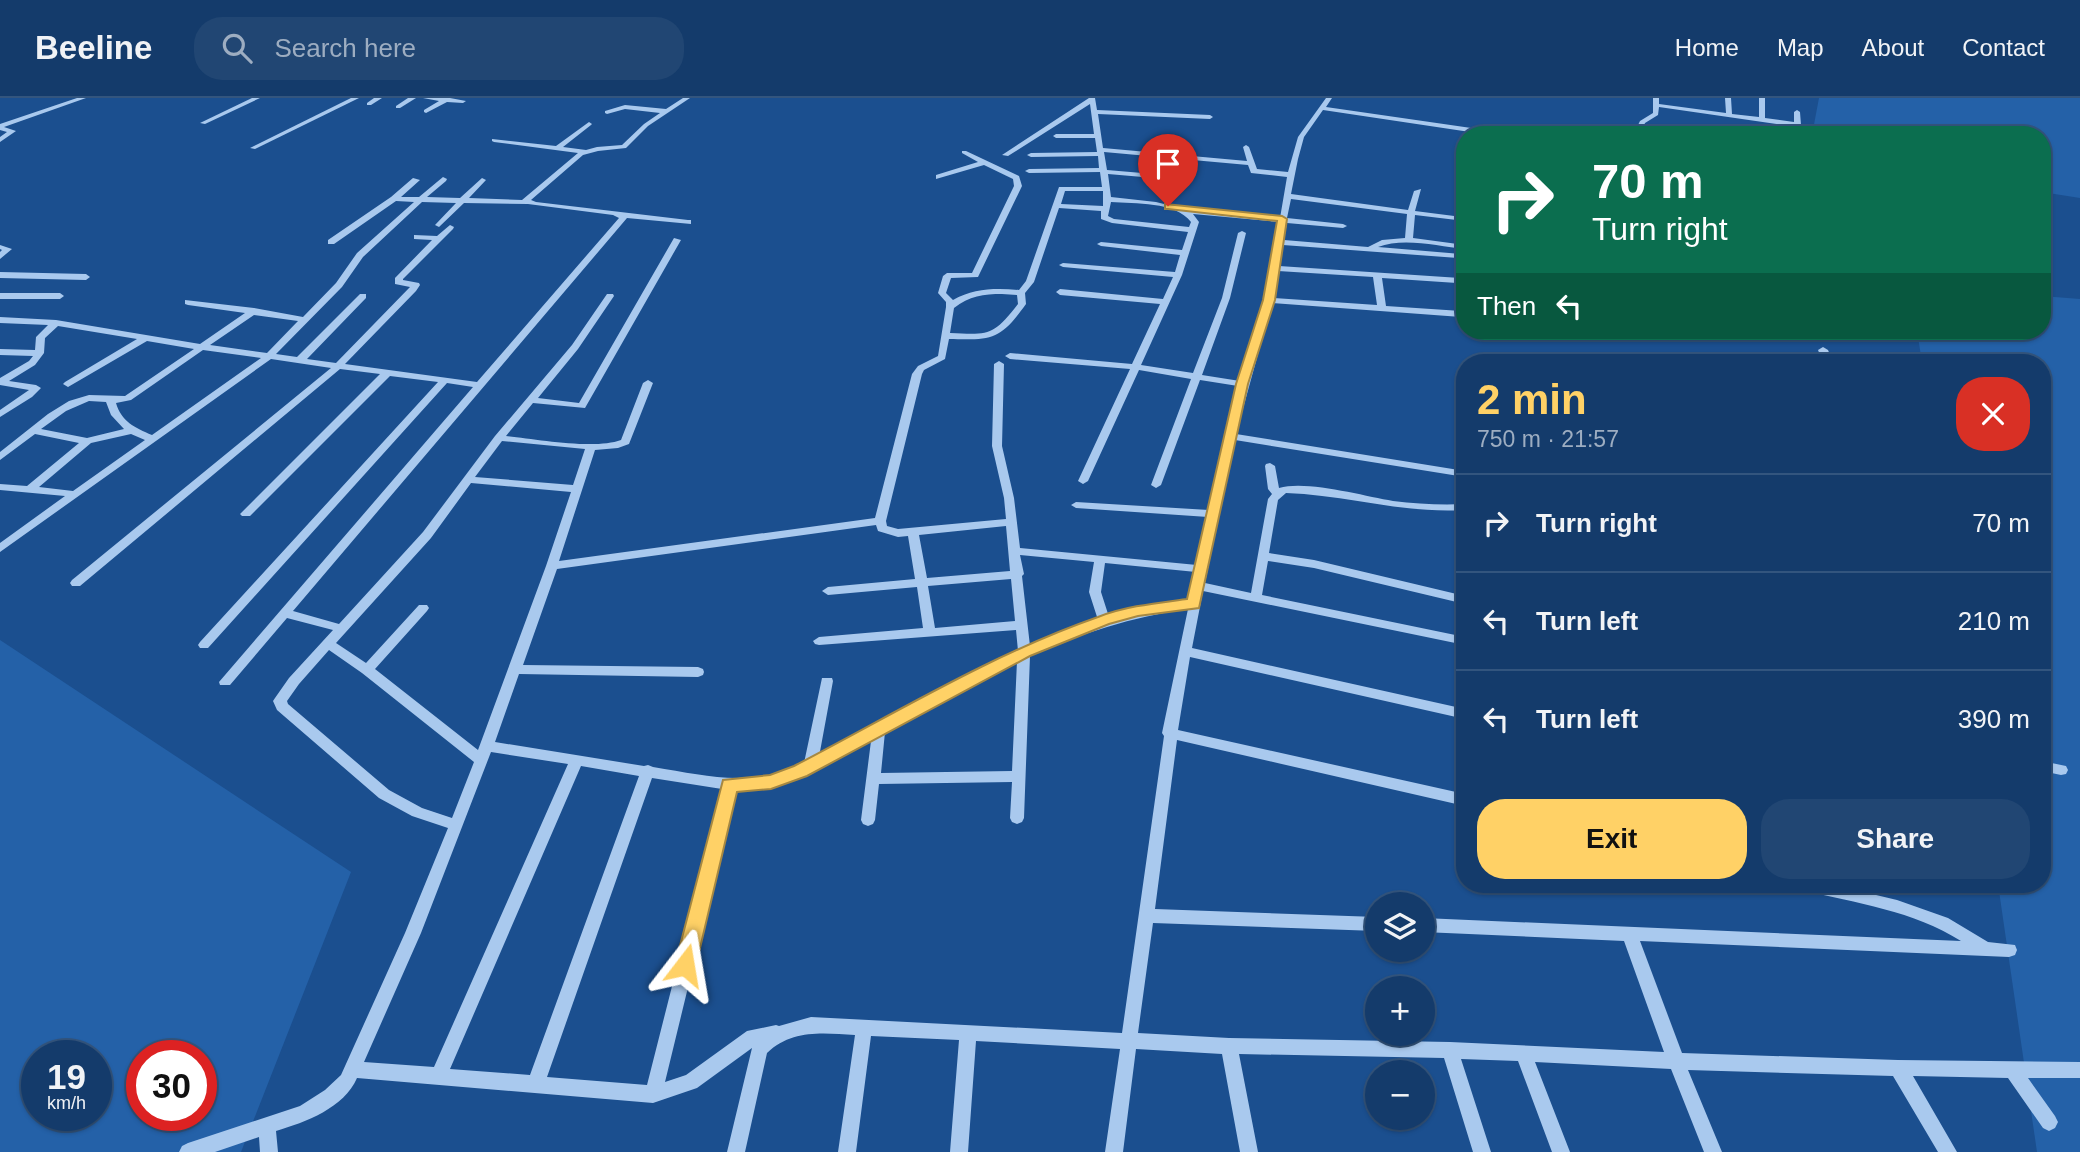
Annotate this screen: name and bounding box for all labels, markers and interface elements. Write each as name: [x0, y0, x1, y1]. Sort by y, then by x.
search box: [194, 17, 684, 80]
text: Beeline: [35, 29, 152, 66]
icon: search: [218, 29, 256, 67]
text: Search here: [274, 33, 416, 63]
text: Home: [1675, 34, 1739, 61]
text: Map: [1777, 34, 1824, 61]
text: About: [1862, 34, 1924, 61]
text: Contact: [1962, 34, 2045, 61]
pin: [1138, 134, 1198, 206]
icon: arrive: [1149, 145, 1187, 183]
icon: right: [1477, 154, 1568, 245]
text: 70 m: [1592, 154, 1704, 208]
text: Turn right: [1592, 211, 1728, 247]
icon: left: [1550, 287, 1588, 325]
text: Then: [1477, 291, 1536, 321]
text: 2 min: [1477, 376, 1587, 423]
button: close: [1956, 377, 2030, 451]
text: 750 m · 21:57: [1477, 426, 1619, 452]
icon: right: [1477, 504, 1515, 542]
text: Turn right: [1536, 508, 1657, 538]
text: 70 m: [1972, 508, 2030, 538]
icon: left: [1477, 602, 1515, 640]
text: Turn left: [1536, 606, 1638, 636]
text: 210 m: [1958, 606, 2030, 636]
icon: left: [1477, 700, 1515, 738]
text: Turn left: [1536, 704, 1638, 734]
text: 390 m: [1958, 704, 2030, 734]
button: Exit: [1477, 799, 1747, 879]
button: Share: [1761, 799, 2030, 879]
map controls: [1365, 892, 1435, 1130]
button: layers: [1365, 892, 1435, 962]
position arrow: [648, 928, 722, 1002]
button: +: [1365, 976, 1435, 1046]
speed limit sign: 30: [126, 1040, 217, 1131]
text: 19: [47, 1057, 86, 1096]
button: −: [1365, 1060, 1435, 1130]
text: km/h: [47, 1093, 86, 1113]

